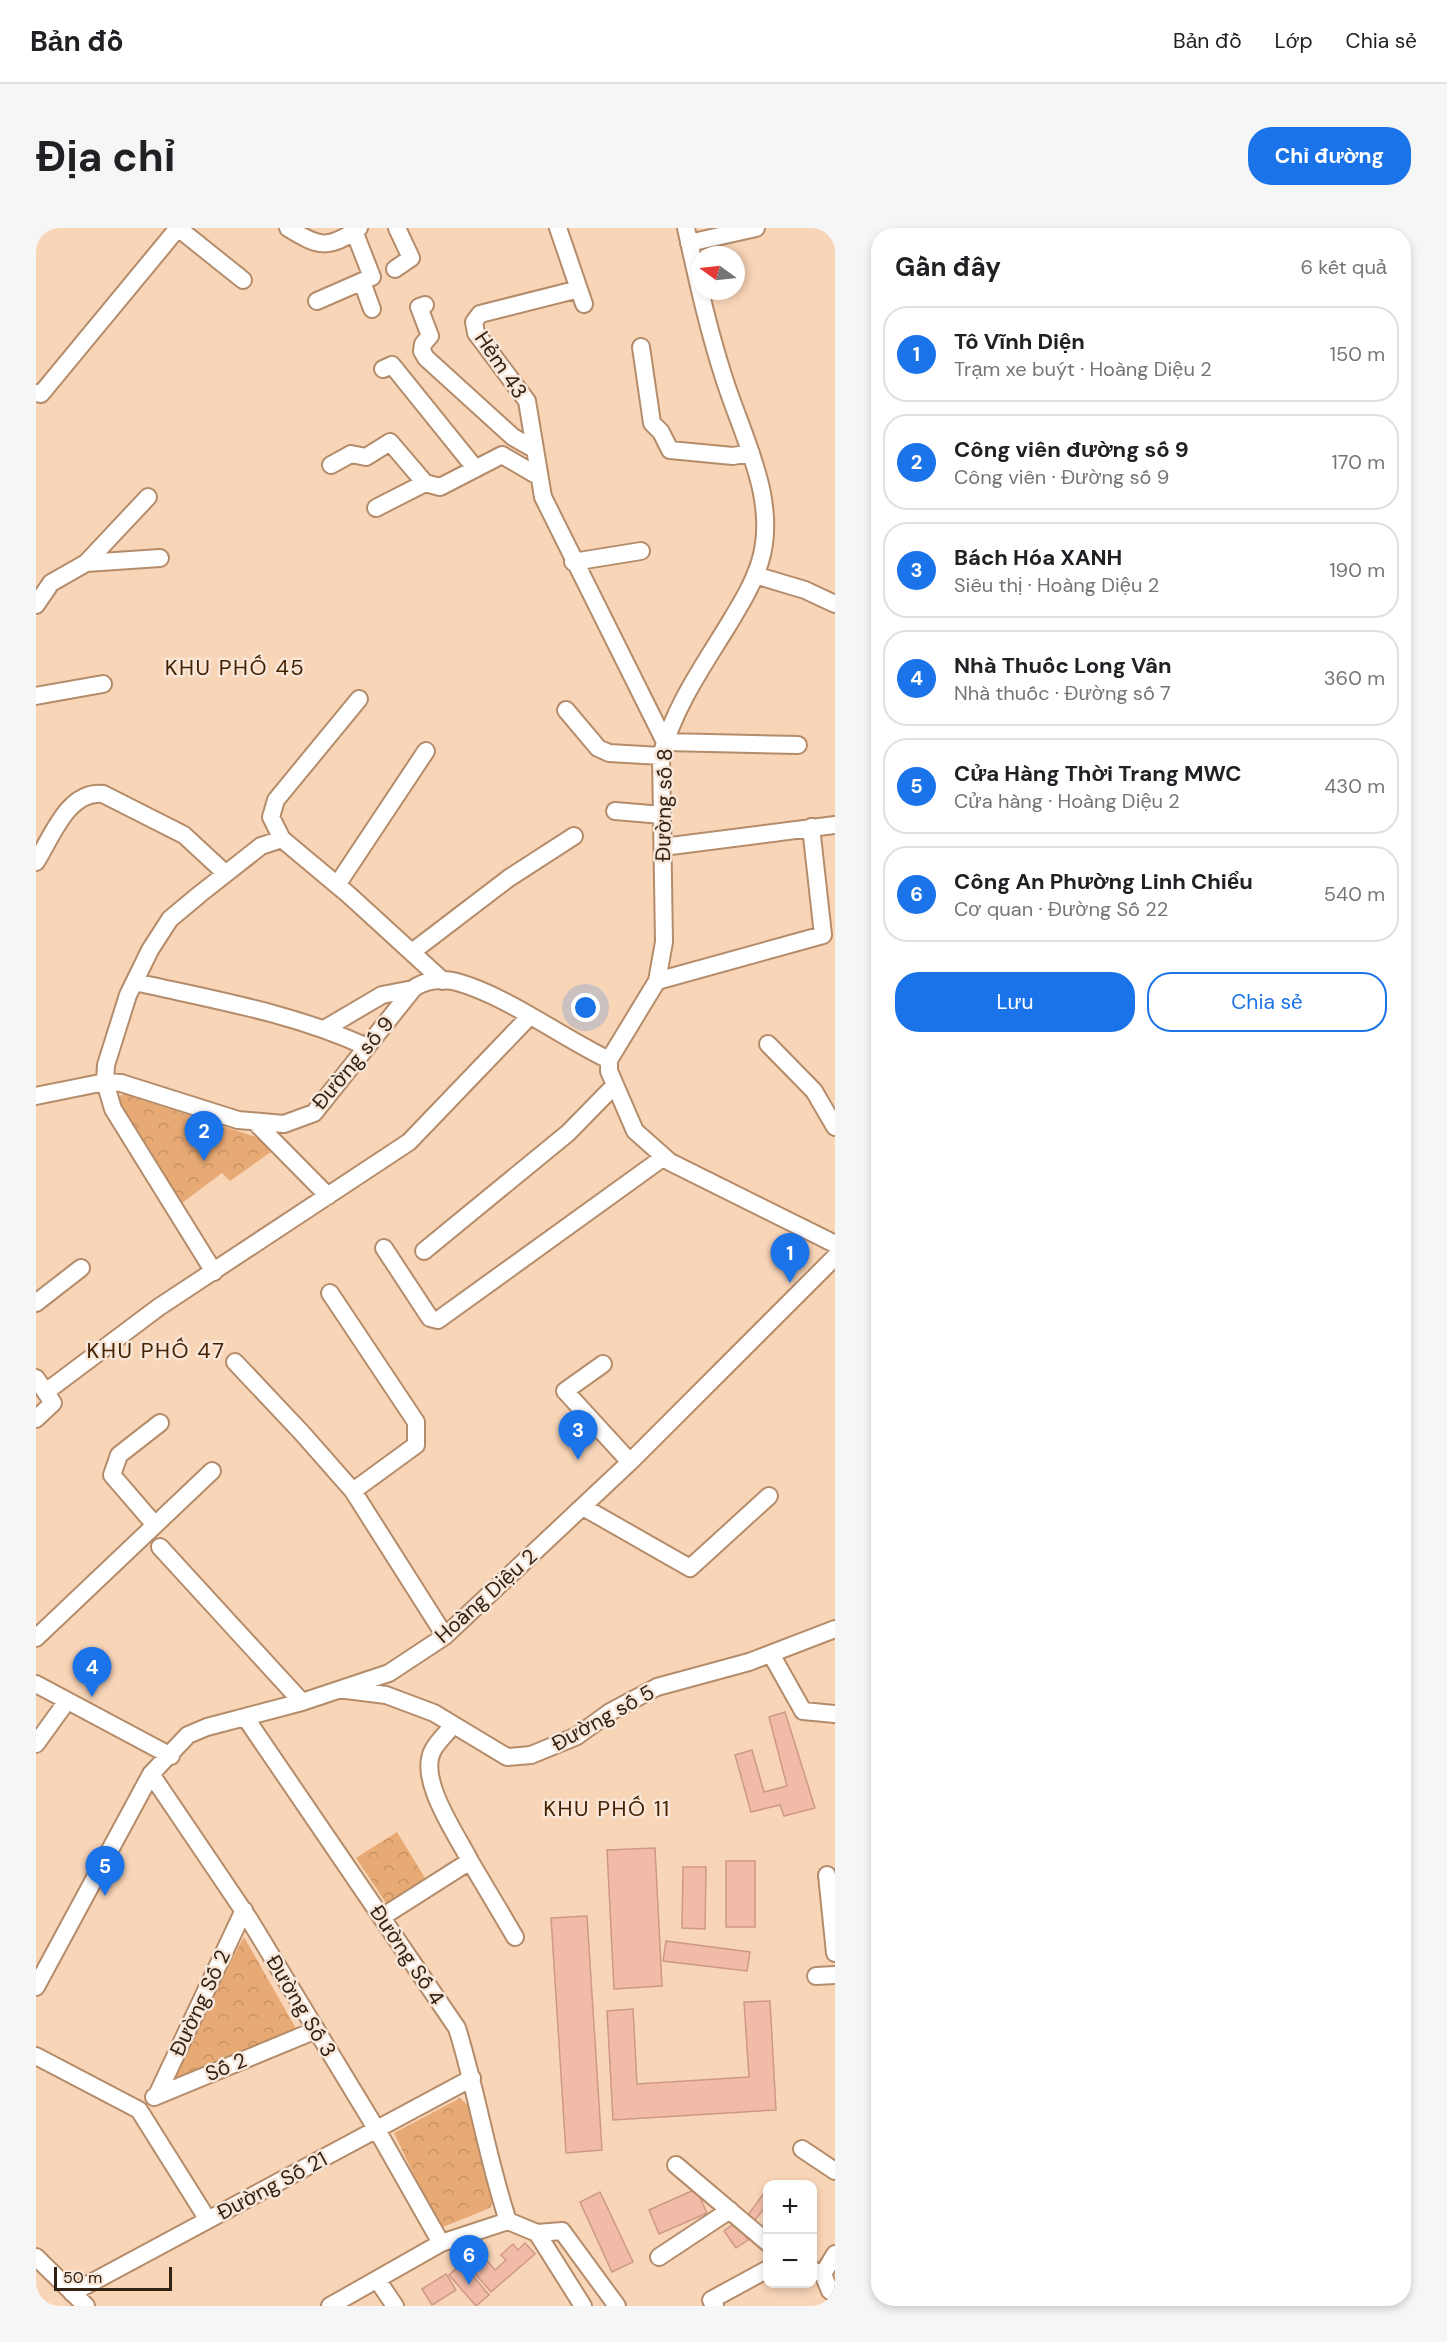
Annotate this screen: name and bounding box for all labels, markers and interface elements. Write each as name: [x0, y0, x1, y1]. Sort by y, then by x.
text: Bản đồ: [30, 23, 124, 60]
text: Bản đồ: [1173, 27, 1242, 55]
text: Lớp: [1275, 27, 1313, 55]
text: Chia sẻ: [1346, 27, 1417, 55]
button: Chỉ đường: [1248, 127, 1411, 185]
text: Địa chỉ: [36, 129, 175, 184]
north arrow: [691, 246, 745, 300]
text: Gần đây: [895, 250, 1001, 284]
text: 6 kết quả: [1300, 254, 1387, 280]
street label: Hẻm 43: [468, 326, 534, 404]
text: Tô Vĩnh Diện: [954, 327, 1085, 356]
text: 1: [913, 341, 920, 367]
text: 150 m: [1330, 341, 1385, 367]
text: Trạm xe buýt · Hoàng Diệu 2: [954, 356, 1212, 382]
text: Công viên đường số 9: [954, 435, 1189, 464]
text: 2: [911, 449, 922, 475]
text: 170 m: [1332, 449, 1385, 475]
text: Công viên · Đường số 9: [954, 464, 1169, 490]
text: Bách Hóa XANH: [954, 543, 1122, 572]
text: 3: [910, 557, 923, 583]
text: 190 m: [1329, 557, 1385, 583]
text: Siêu thị · Hoàng Diệu 2: [954, 572, 1159, 598]
text: Nhà Thuốc Long Vân: [954, 651, 1172, 680]
district label: KHU PHỐ 45: [165, 653, 305, 682]
text: 4: [910, 665, 923, 691]
text: 360 m: [1324, 665, 1385, 691]
text: Nhà thuốc · Đường số 7: [954, 680, 1171, 706]
street label: Đường số 8: [649, 748, 679, 862]
text: Cửa Hàng Thời Trang MWC: [954, 759, 1242, 788]
text: 5: [910, 773, 923, 799]
text: 430 m: [1324, 773, 1385, 799]
text: Cửa hàng · Hoàng Diệu 2: [954, 788, 1180, 814]
text: Công An Phường Linh Chiểu: [954, 867, 1253, 896]
text: 6: [910, 881, 923, 907]
text: 540 m: [1324, 881, 1385, 907]
text: Cơ quan · Đường Số 22: [954, 896, 1168, 922]
button: Lưu: [895, 972, 1135, 1032]
button: Chia sẻ: [1147, 972, 1387, 1032]
your location: [571, 993, 600, 1022]
street label: Đường số 9: [306, 1010, 400, 1116]
pin: 2: [184, 1112, 224, 1161]
pin: 1: [770, 1234, 810, 1283]
district label: KHU PHỐ 47: [87, 1336, 225, 1365]
pin: 3: [558, 1410, 598, 1460]
street label: Hoàng Diệu 2: [429, 1543, 543, 1649]
pin: 4: [72, 1648, 112, 1697]
street label: Đường số 5: [547, 1678, 659, 1758]
district label: KHU PHỐ 11: [543, 1794, 671, 1823]
pin: 5: [86, 1846, 124, 1896]
street label: Đường Số 4: [363, 1899, 451, 2011]
street label: Đường Số 2: [163, 1945, 237, 2061]
street label: Đường Số 3: [259, 1950, 343, 2062]
street label: Số 2: [201, 2046, 251, 2088]
street label: Đường Số 21: [212, 2145, 332, 2227]
map controls: [763, 2180, 817, 2288]
button: +: [763, 2180, 817, 2234]
button: −: [763, 2234, 817, 2288]
pin: 6: [450, 2236, 488, 2285]
scale bar: [54, 2264, 172, 2292]
text: 50 m: [63, 2267, 102, 2288]

